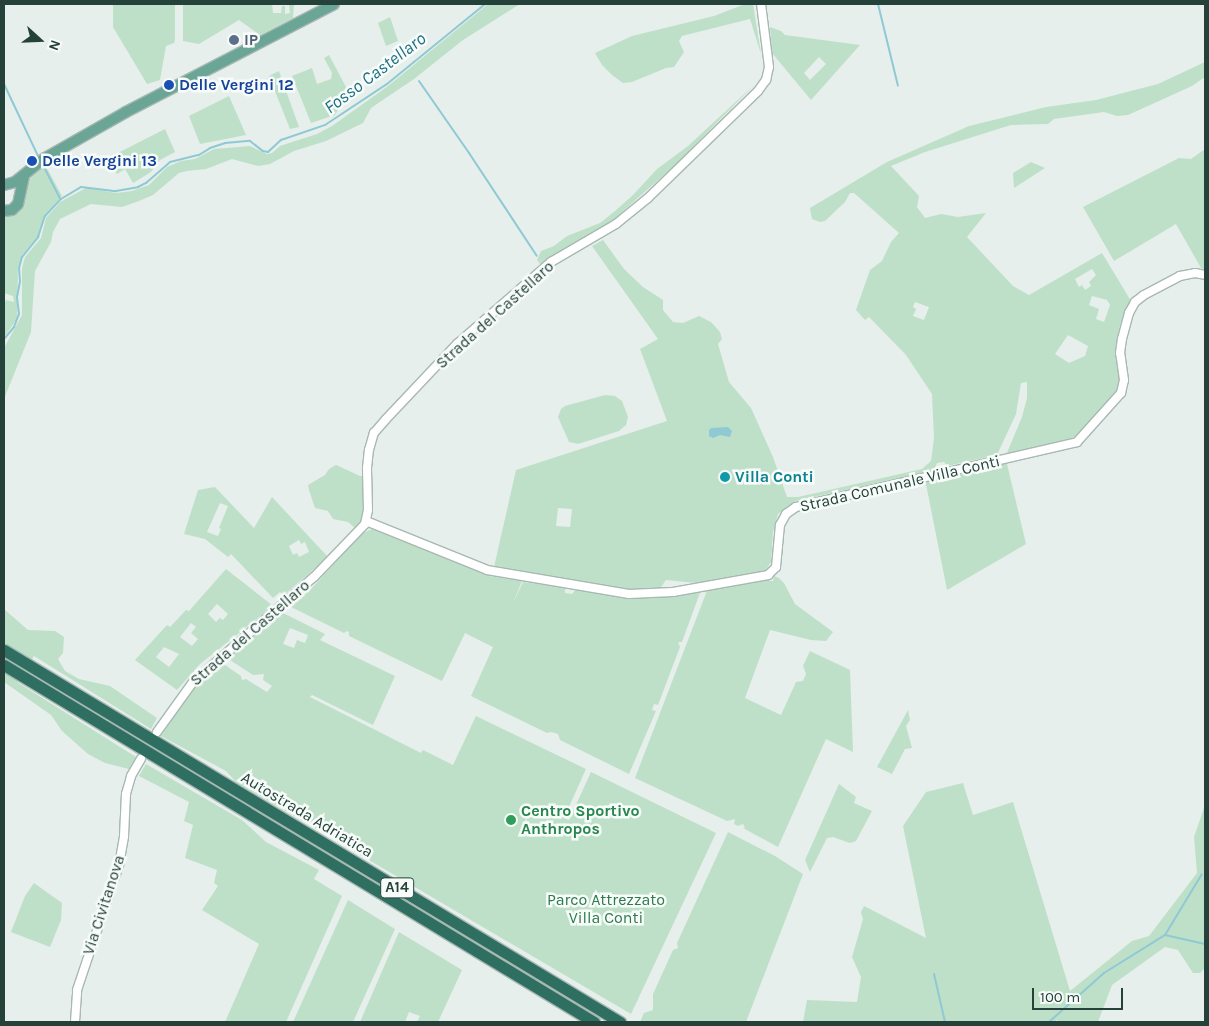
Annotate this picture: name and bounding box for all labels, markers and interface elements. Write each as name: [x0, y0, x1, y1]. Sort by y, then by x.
north arrow: [15, 15, 65, 65]
water label: Fosso Castellaro: [320, 28, 430, 118]
place label: IP: [244, 30, 258, 50]
marker: IP: [228, 34, 240, 46]
text: N: [45, 38, 64, 53]
place label: Delle Vergini 12: [179, 75, 294, 95]
marker: Delle Vergini 12: [163, 79, 175, 91]
place label: Delle Vergini 13: [42, 151, 157, 171]
marker: Delle Vergini 13: [26, 155, 38, 167]
street label: Strada del Castellaro: [432, 257, 558, 373]
street label: Strada Comunale Villa Conti: [798, 452, 1002, 516]
place label: Villa Conti: [735, 467, 814, 487]
marker: Villa Conti: [719, 471, 731, 483]
street label: Strada del Castellaro: [186, 576, 314, 690]
street label: Autostrada Adriatica: [238, 768, 376, 862]
place label: Centro Sportivo Anthropos: [521, 801, 639, 839]
marker: Centro Sportivo Anthropos: [505, 814, 517, 826]
street label: Via Civitanova: [79, 853, 129, 957]
road number: A14: [380, 876, 414, 900]
park label: Parco Attrezzato Villa Conti: [547, 890, 665, 928]
scale bar: [1034, 978, 1125, 1010]
text: 100 m: [1040, 988, 1080, 1006]

